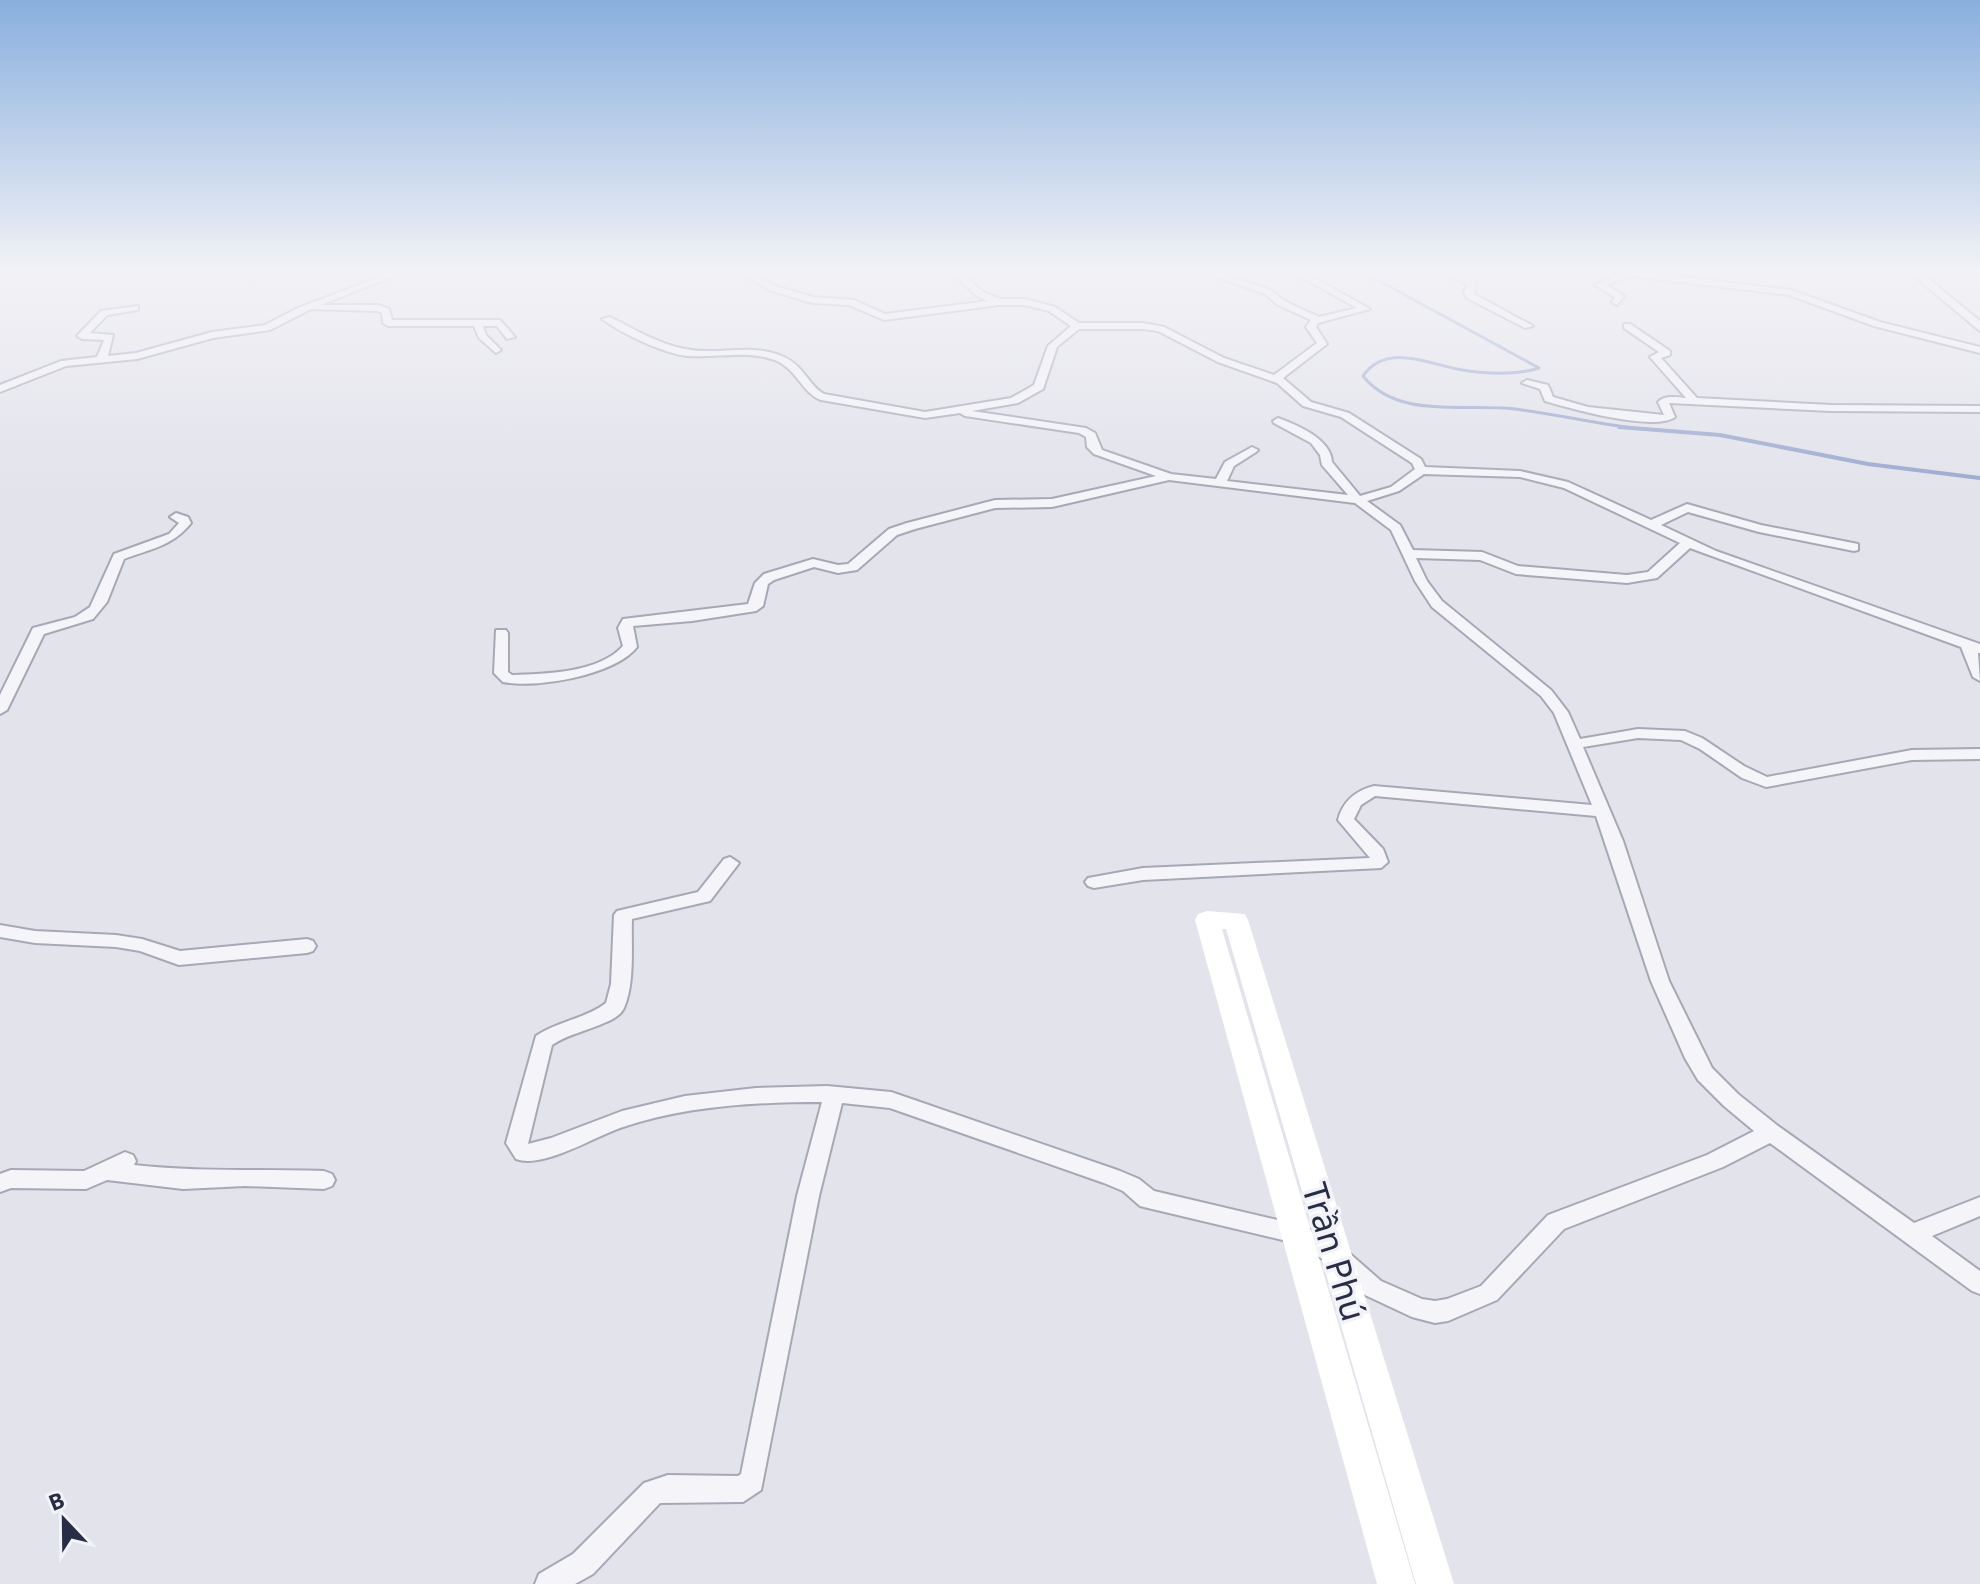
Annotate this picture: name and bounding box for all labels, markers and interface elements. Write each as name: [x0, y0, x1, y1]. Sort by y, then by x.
street label: Trần Phú: [1292, 1177, 1378, 1326]
north arrow: [24, 1480, 104, 1560]
text: B: [44, 1484, 69, 1517]

